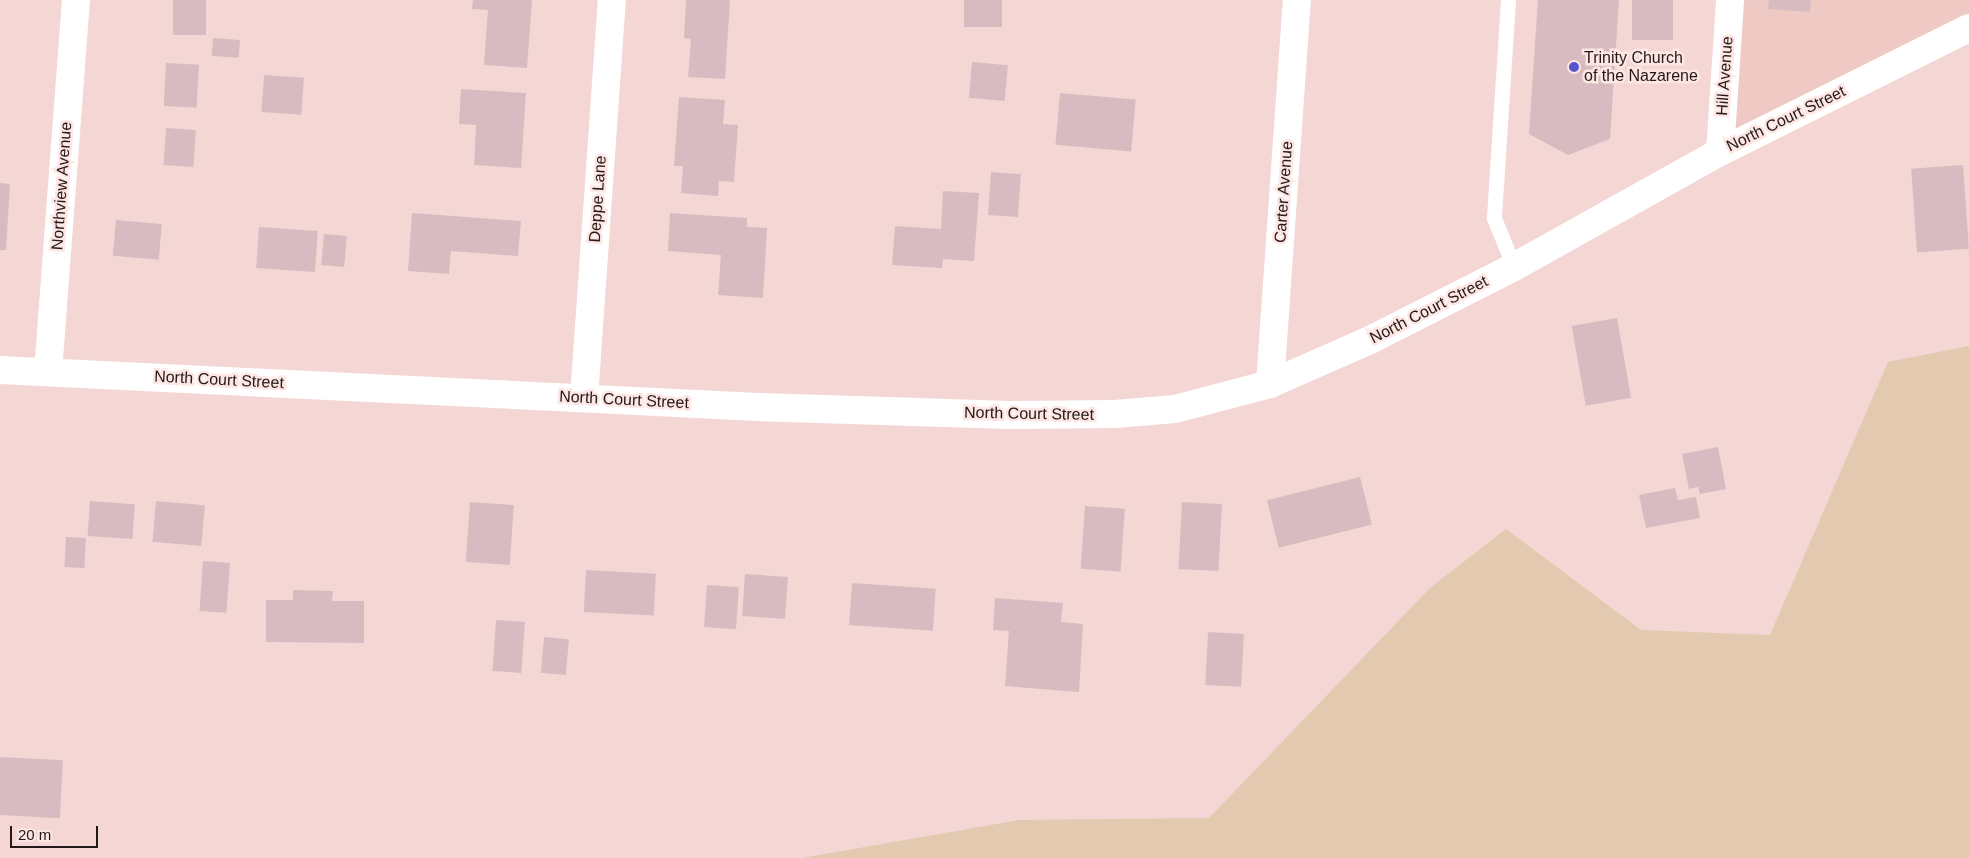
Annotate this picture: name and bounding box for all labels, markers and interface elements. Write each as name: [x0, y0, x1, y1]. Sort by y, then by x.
street label: Hill Avenue: [1713, 35, 1737, 117]
place label: Trinity Church of the Nazarene: [1584, 48, 1698, 86]
marker: Trinity Church of the Nazarene: [1568, 61, 1580, 73]
street label: North Court Street: [1723, 82, 1849, 156]
street label: Northview Avenue: [48, 121, 76, 251]
street label: Carter Avenue: [1271, 140, 1297, 244]
street label: Deppe Lane: [585, 155, 611, 243]
street label: North Court Street: [1367, 272, 1491, 348]
street label: North Court Street: [154, 367, 284, 393]
street label: North Court Street: [559, 387, 689, 413]
street label: North Court Street: [964, 403, 1094, 425]
scale bar: [12, 816, 100, 848]
text: 20 m: [18, 826, 51, 843]

